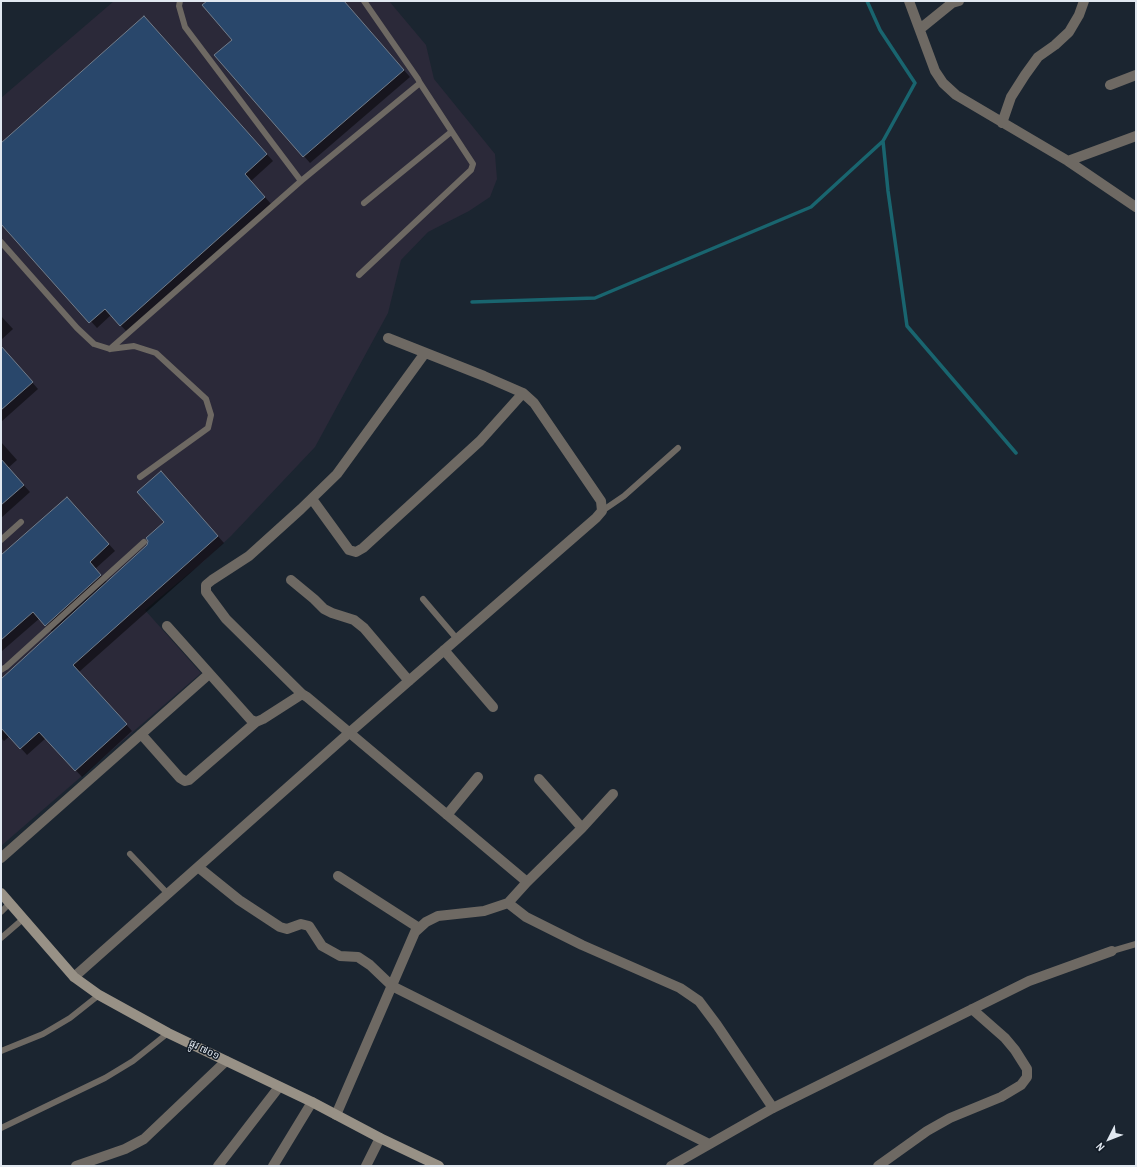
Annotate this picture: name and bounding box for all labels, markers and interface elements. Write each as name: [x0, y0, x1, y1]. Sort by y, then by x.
street label: ផ្លូវ ៧០១: [187, 1038, 221, 1062]
north arrow: [1089, 1119, 1129, 1159]
text: N: [1093, 1140, 1107, 1154]

